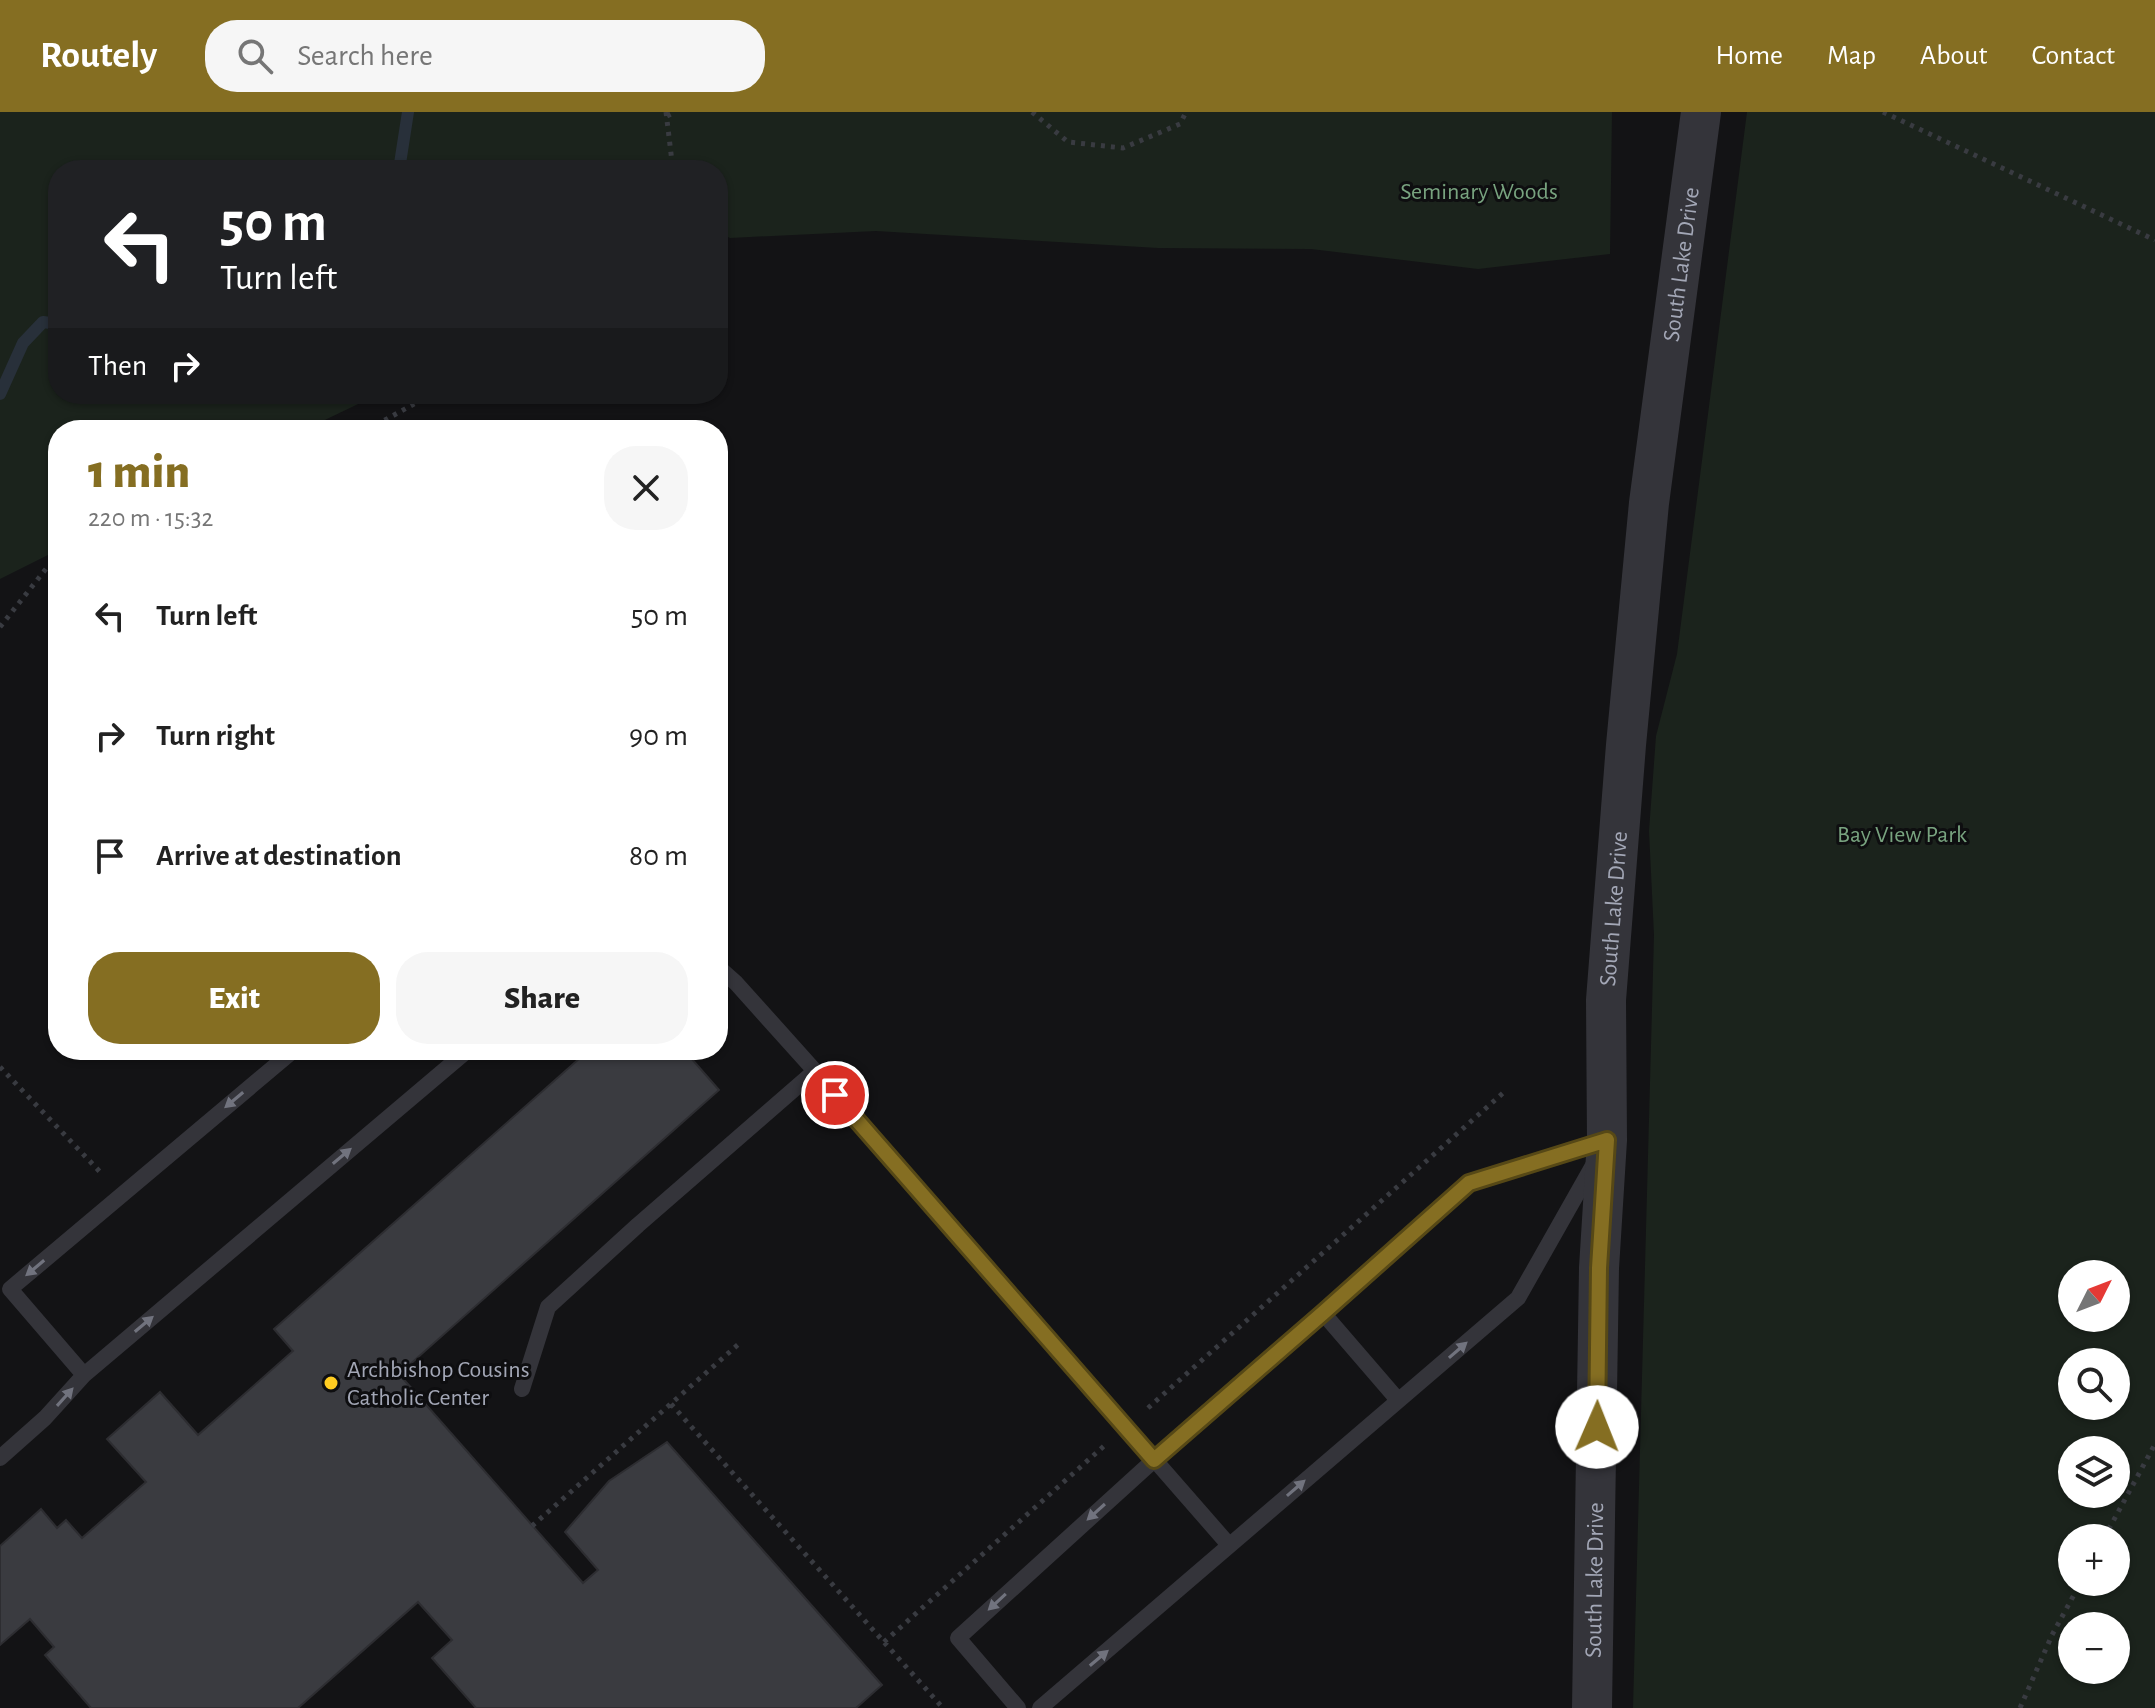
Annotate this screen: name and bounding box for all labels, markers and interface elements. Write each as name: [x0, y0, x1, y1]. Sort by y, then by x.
search box: [205, 20, 765, 92]
icon: search: [233, 34, 277, 78]
text: Routely: [40, 37, 157, 75]
text: Search here: [297, 41, 433, 71]
text: Home: [1716, 42, 1783, 70]
text: Map: [1827, 42, 1876, 70]
text: About: [1920, 42, 1988, 70]
text: Contact: [2032, 42, 2115, 70]
park label: Seminary Woods: [1400, 180, 1558, 204]
street label: South Lake Drive: [1660, 186, 1704, 343]
icon: left: [88, 192, 192, 296]
text: 50 m: [220, 195, 327, 251]
text: Turn left: [220, 260, 337, 296]
icon: right: [163, 344, 207, 388]
text: Then: [88, 351, 147, 381]
button: close: [604, 446, 688, 530]
text: 1 min: [88, 449, 190, 497]
text: 220 m · 15:32: [88, 505, 213, 531]
icon: left: [88, 594, 132, 638]
text: Turn left: [156, 601, 257, 631]
text: 50 m: [631, 601, 688, 631]
icon: right: [88, 714, 132, 758]
text: Turn right: [156, 721, 275, 751]
text: 90 m: [629, 721, 688, 751]
park label: Bay View Park: [1837, 823, 1967, 847]
street label: South Lake Drive: [1596, 830, 1632, 987]
icon: arrive: [88, 834, 132, 878]
text: Arrive at destination: [156, 841, 402, 871]
text: 80 m: [629, 841, 688, 871]
button: Exit: [88, 952, 380, 1044]
button: Share: [396, 952, 688, 1044]
pin: [801, 1061, 869, 1129]
icon: arrive: [813, 1073, 857, 1117]
one-way arrow: [224, 1091, 244, 1108]
one-way arrow: [332, 1148, 352, 1165]
one-way arrow: [25, 1259, 45, 1276]
north arrow: [2058, 1260, 2130, 1332]
map controls: [2058, 1260, 2130, 1684]
one-way arrow: [133, 1316, 153, 1333]
one-way arrow: [1447, 1342, 1467, 1359]
button: search: [2058, 1348, 2130, 1420]
place label: Archbishop Cousins Catholic Center: [347, 1358, 530, 1410]
marker: Archbishop Cousins Catholic Center: [322, 1374, 340, 1392]
position arrow: [1555, 1385, 1639, 1469]
one-way arrow: [56, 1387, 73, 1407]
button: layers: [2058, 1436, 2130, 1508]
one-way arrow: [1286, 1480, 1306, 1497]
street label: South Lake Drive: [1582, 1502, 1608, 1658]
one-way arrow: [1087, 1503, 1107, 1520]
button: +: [2058, 1524, 2130, 1596]
one-way arrow: [987, 1593, 1007, 1610]
button: −: [2058, 1612, 2130, 1684]
one-way arrow: [1089, 1650, 1109, 1667]

